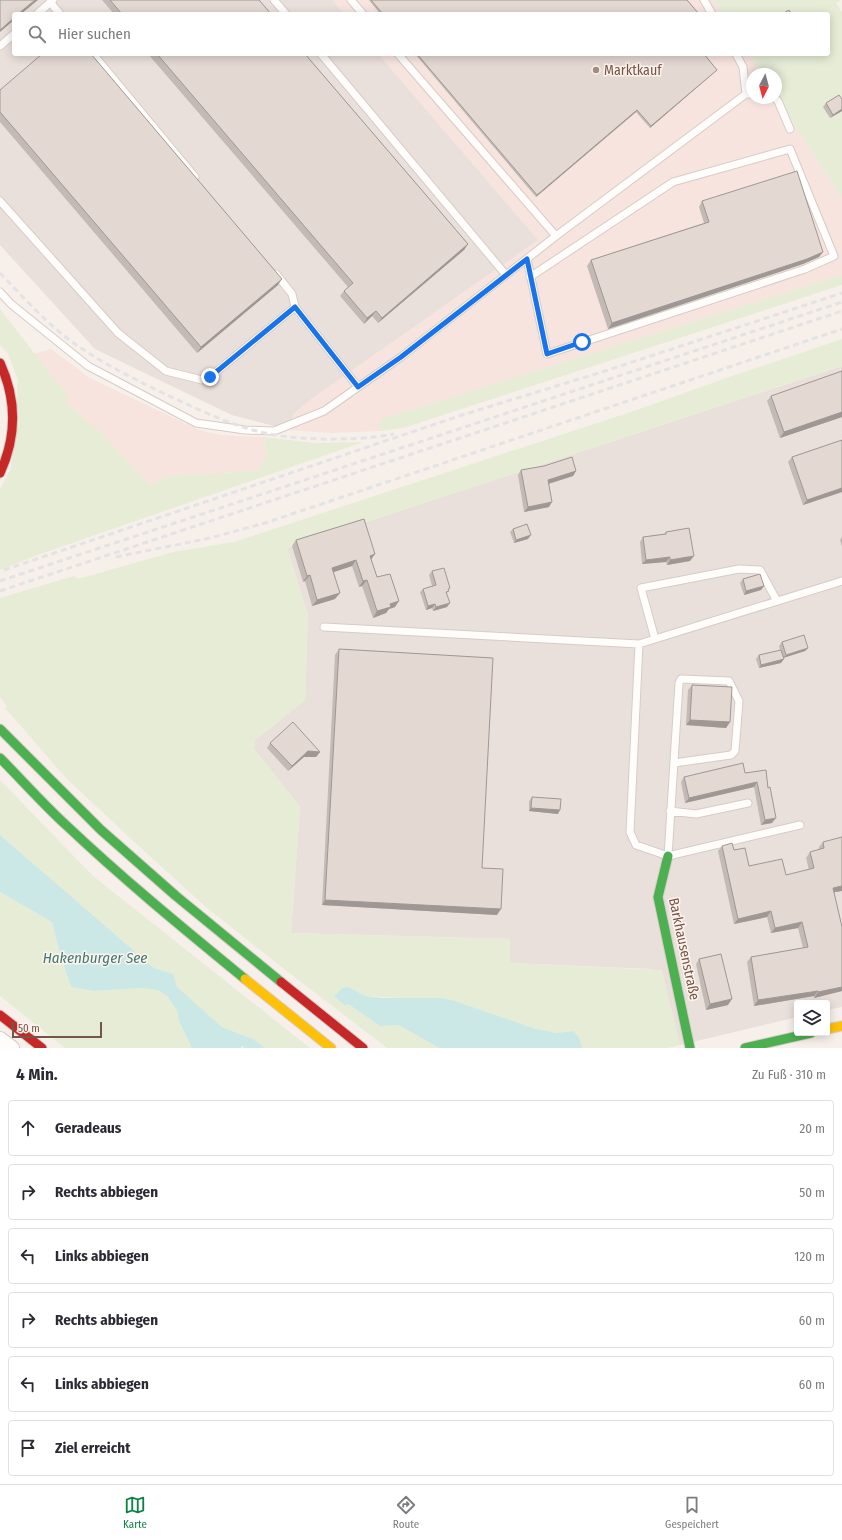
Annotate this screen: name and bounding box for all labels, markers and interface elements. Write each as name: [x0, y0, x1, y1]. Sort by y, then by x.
search box: [12, 12, 830, 56]
icon: search: [26, 23, 48, 45]
text: Hier suchen: [58, 25, 131, 43]
place label: Marktkauf: [604, 62, 663, 79]
marker: Marktkauf: [591, 65, 601, 75]
north arrow: [746, 68, 782, 104]
route start: [573, 333, 591, 351]
route end: [201, 368, 219, 386]
street label: Barkhausenstraße: [665, 896, 703, 1002]
water label: Hakenburger See: [43, 949, 147, 967]
map controls: [794, 1000, 830, 1036]
button: layers: [794, 1000, 830, 1036]
scale bar: [12, 1020, 102, 1039]
text: 50 m: [18, 1022, 40, 1035]
text: 4 Min.: [16, 1064, 58, 1085]
text: Zu Fuß · 310 m: [752, 1067, 826, 1082]
icon: ahead: [17, 1117, 39, 1139]
text: Geradeaus: [55, 1119, 121, 1137]
text: 20 m: [799, 1121, 825, 1136]
icon: right: [17, 1181, 39, 1203]
text: Rechts abbiegen: [55, 1183, 158, 1201]
text: 50 m: [799, 1185, 825, 1200]
icon: left: [17, 1245, 39, 1267]
text: Links abbiegen: [55, 1247, 149, 1265]
text: 120 m: [794, 1249, 825, 1264]
icon: right: [17, 1309, 39, 1331]
text: Rechts abbiegen: [55, 1311, 158, 1329]
text: 60 m: [799, 1313, 825, 1328]
icon: left: [17, 1373, 39, 1395]
text: Links abbiegen: [55, 1375, 149, 1393]
text: 60 m: [799, 1377, 825, 1392]
icon: arrive: [17, 1437, 39, 1459]
text: Ziel erreicht: [55, 1439, 130, 1457]
tab: Karte: [123, 1494, 147, 1531]
tab: Route: [393, 1494, 419, 1531]
tab: Gespeichert: [665, 1494, 719, 1531]

